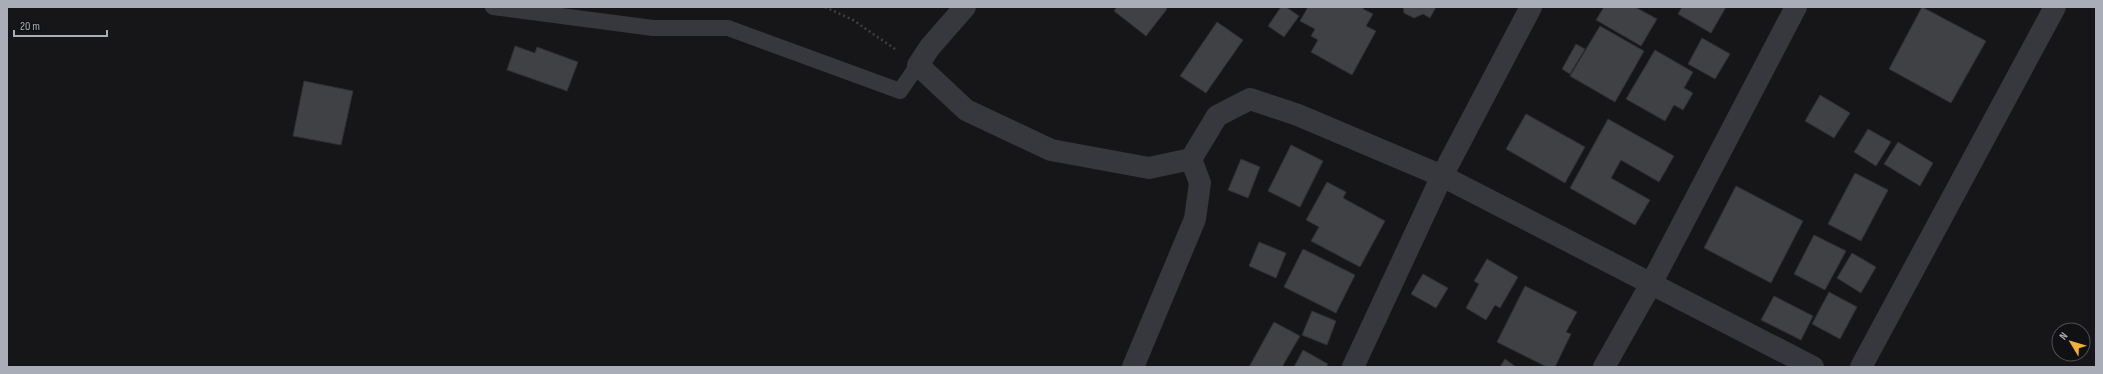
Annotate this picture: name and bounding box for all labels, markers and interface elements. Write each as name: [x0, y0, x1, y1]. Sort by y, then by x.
scale bar: [14, 12, 107, 38]
text: 20 m: [20, 19, 40, 34]
north arrow: [2051, 322, 2091, 362]
text: N: [2057, 330, 2071, 342]

